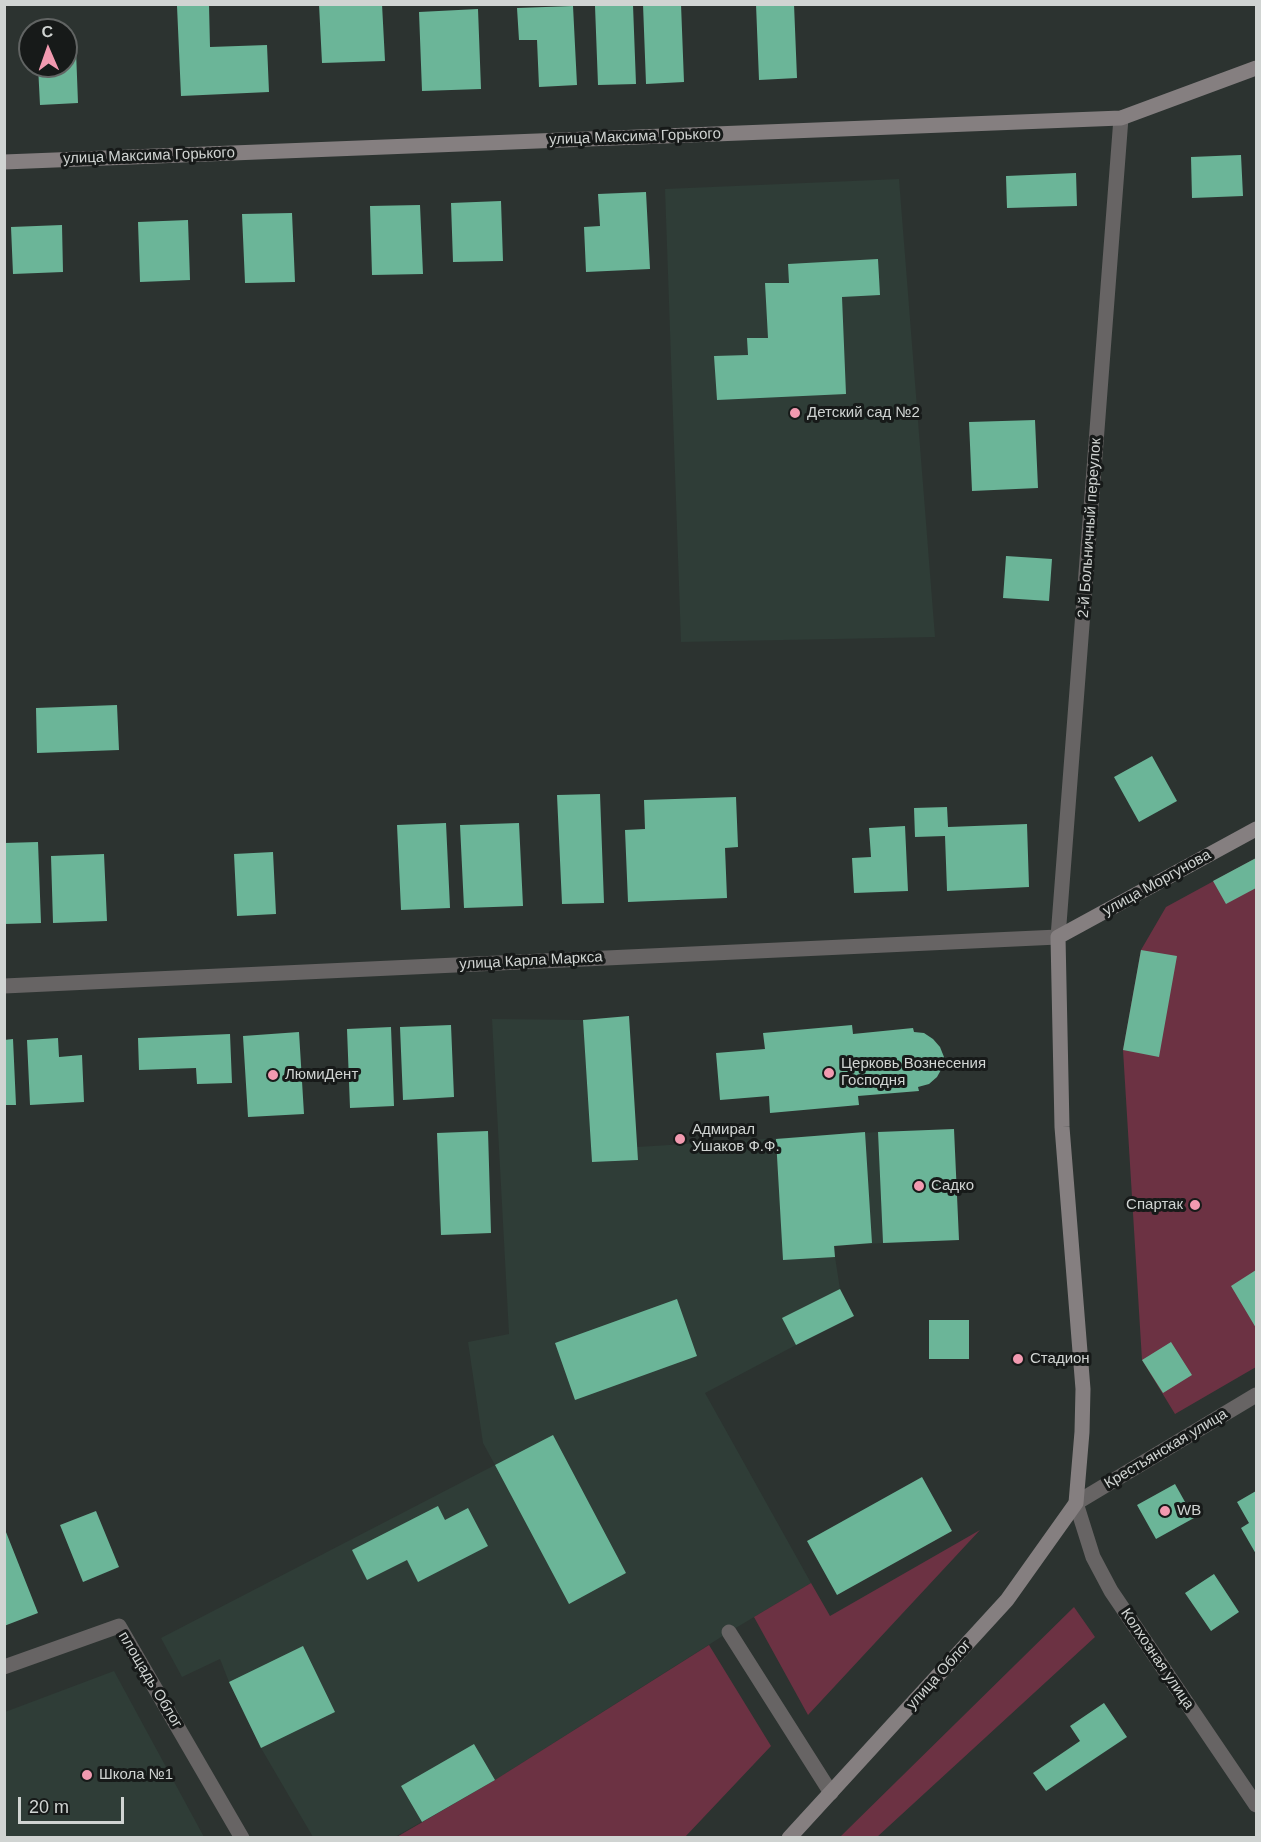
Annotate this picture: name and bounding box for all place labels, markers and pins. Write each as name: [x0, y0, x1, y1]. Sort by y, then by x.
place label: Детский сад №2: [807, 404, 920, 422]
marker: Детский сад №2: [788, 406, 802, 420]
place label: Церковь Вознесения Господня: [841, 1055, 986, 1090]
place label: ЛюмиДент: [285, 1066, 358, 1084]
marker: Церковь Вознесения Господня: [822, 1066, 836, 1080]
marker: ЛюмиДент: [266, 1068, 280, 1082]
place label: Адмирал Ушаков Ф.Ф.: [692, 1121, 780, 1156]
marker: Адмирал Ушаков Ф.Ф.: [673, 1132, 687, 1146]
place label: Садко: [931, 1177, 974, 1195]
marker: Садко: [912, 1179, 926, 1193]
place label: Спартак: [1126, 1196, 1183, 1214]
marker: Спартак: [1188, 1198, 1202, 1212]
place label: Стадион: [1030, 1350, 1090, 1368]
marker: Стадион: [1011, 1352, 1025, 1366]
place label: WB: [1177, 1502, 1201, 1520]
marker: WB: [1158, 1504, 1172, 1518]
place label: Школа №1: [99, 1766, 173, 1784]
marker: Школа №1: [80, 1768, 94, 1782]

